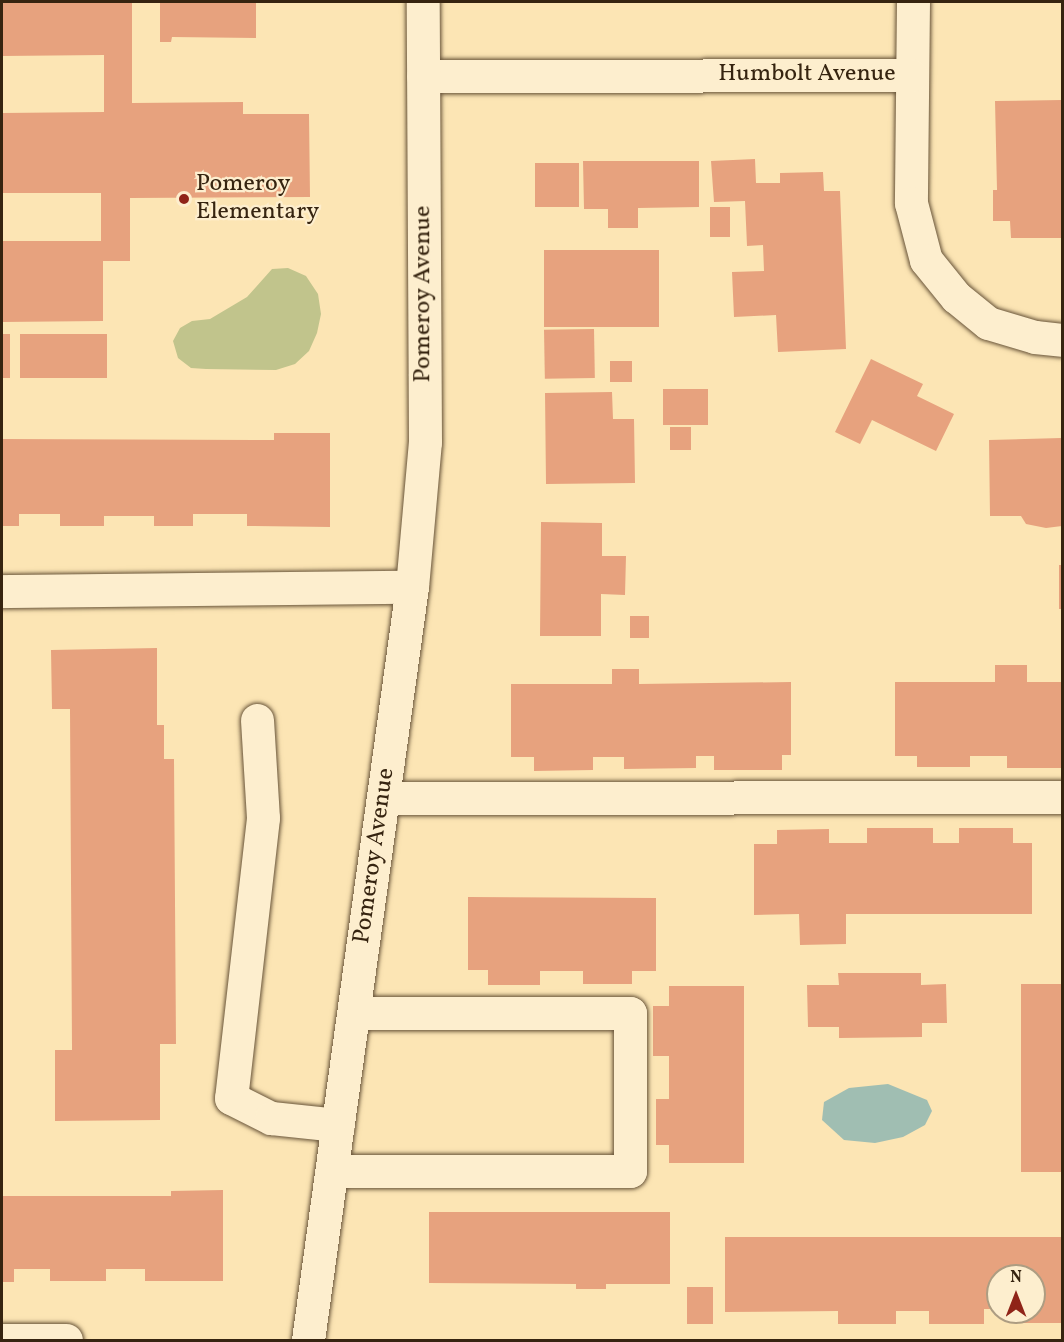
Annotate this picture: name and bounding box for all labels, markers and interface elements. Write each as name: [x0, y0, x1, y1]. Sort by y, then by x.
street label: Humbolt Avenue: [718, 61, 896, 89]
place label: Pomeroy Elementary: [196, 171, 319, 227]
marker: Pomeroy Elementary: [177, 192, 191, 206]
street label: Pomeroy Avenue: [410, 205, 438, 383]
street label: Pomeroy Avenue: [348, 766, 402, 946]
north arrow: [986, 1264, 1046, 1324]
text: N: [1010, 1267, 1022, 1289]

